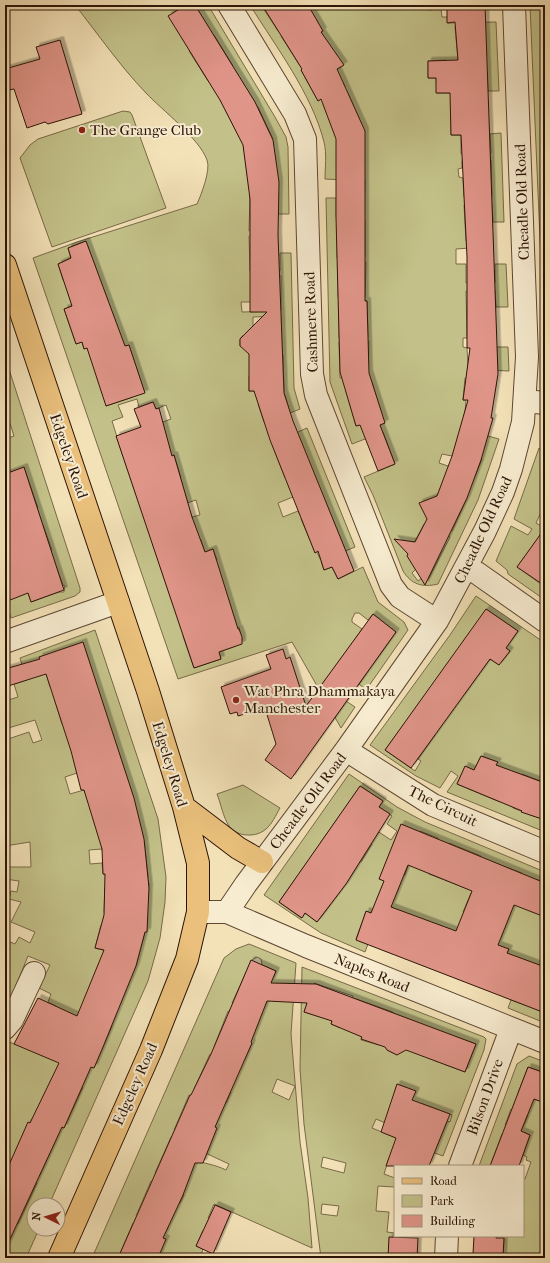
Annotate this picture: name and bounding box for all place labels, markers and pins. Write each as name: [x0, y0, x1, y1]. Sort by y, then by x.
place label: The Grange Club: [90, 121, 201, 139]
marker: The Grange Club: [77, 125, 87, 135]
place label: Wat Phra Dhammakaya Manchester: [243, 682, 396, 717]
marker: Wat Phra Dhammakaya Manchester: [231, 695, 241, 705]

